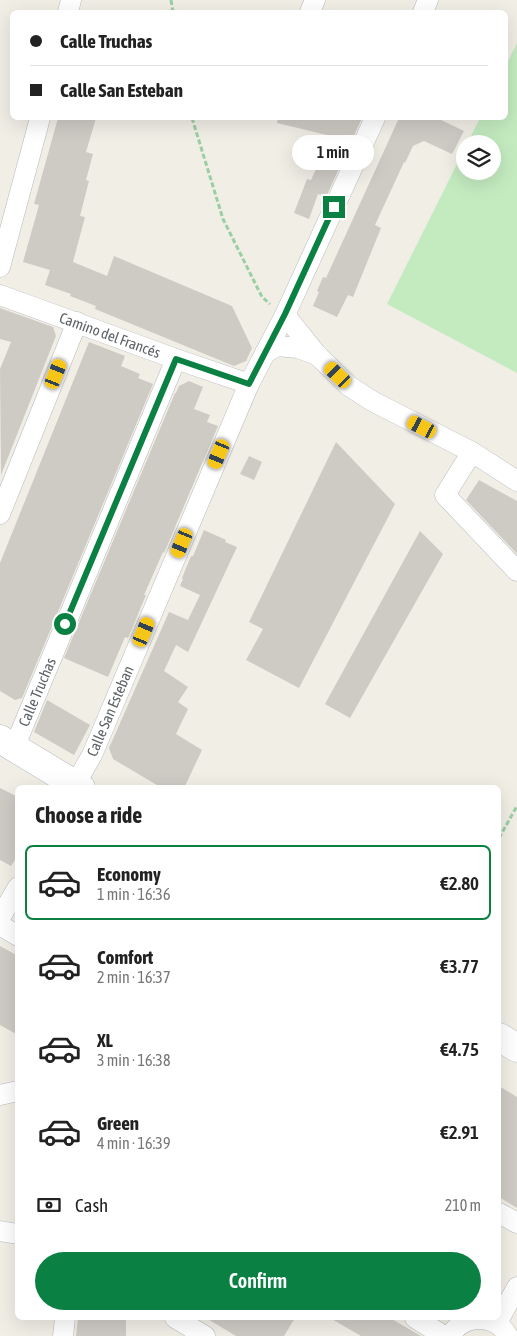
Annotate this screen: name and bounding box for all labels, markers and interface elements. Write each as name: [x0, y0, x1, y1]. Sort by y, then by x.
text: Calle Truchas: [60, 30, 152, 52]
text: Calle San Esteban: [60, 79, 183, 101]
callout: 1 min: [293, 134, 375, 170]
map controls: [456, 135, 501, 180]
button: layers: [456, 135, 501, 180]
text: 1 min: [317, 143, 349, 161]
route end: [323, 196, 345, 218]
street label: Camino del Francés: [57, 309, 163, 361]
car: [43, 357, 68, 391]
car: [321, 359, 354, 391]
car: [405, 414, 438, 440]
car: [206, 437, 231, 471]
car: [169, 526, 194, 560]
route start: [54, 613, 76, 635]
car: [131, 615, 156, 649]
street label: Calle Truchas: [15, 655, 59, 729]
street label: Calle San Esteban: [83, 663, 137, 759]
text: Choose a ride: [35, 802, 142, 828]
icon: car: [37, 860, 82, 905]
text: Economy: [97, 863, 161, 885]
text: €2.80: [440, 872, 479, 894]
text: 1 min · 16:36: [97, 885, 170, 903]
icon: car: [37, 943, 82, 988]
text: Comfort: [97, 946, 153, 968]
text: €3.77: [440, 955, 479, 977]
text: 2 min · 16:37: [97, 968, 170, 986]
icon: car: [37, 1026, 82, 1071]
text: XL: [97, 1029, 113, 1051]
text: €4.75: [440, 1038, 479, 1060]
text: 3 min · 16:38: [97, 1051, 170, 1069]
icon: car: [37, 1109, 82, 1154]
text: Green: [97, 1112, 139, 1134]
text: €2.91: [440, 1121, 479, 1143]
text: 4 min · 16:39: [97, 1134, 170, 1152]
icon: cash: [35, 1191, 63, 1219]
text: Cash: [75, 1194, 108, 1216]
text: 210 m: [445, 1196, 481, 1214]
button: Confirm: [35, 1252, 481, 1310]

